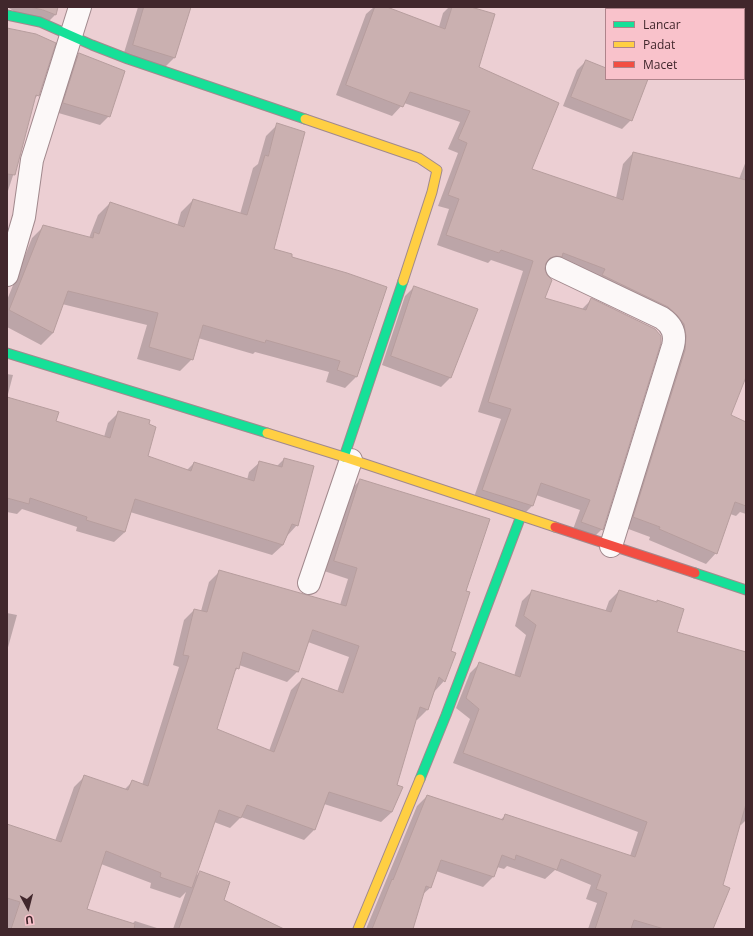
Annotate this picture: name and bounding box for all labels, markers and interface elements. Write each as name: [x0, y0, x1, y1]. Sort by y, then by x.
legend: [605, 8, 745, 80]
text: Lancar: [643, 16, 681, 33]
text: Padat: [643, 36, 675, 53]
text: Macet: [643, 56, 677, 73]
north arrow: [8, 888, 48, 928]
text: U: [24, 912, 35, 928]

